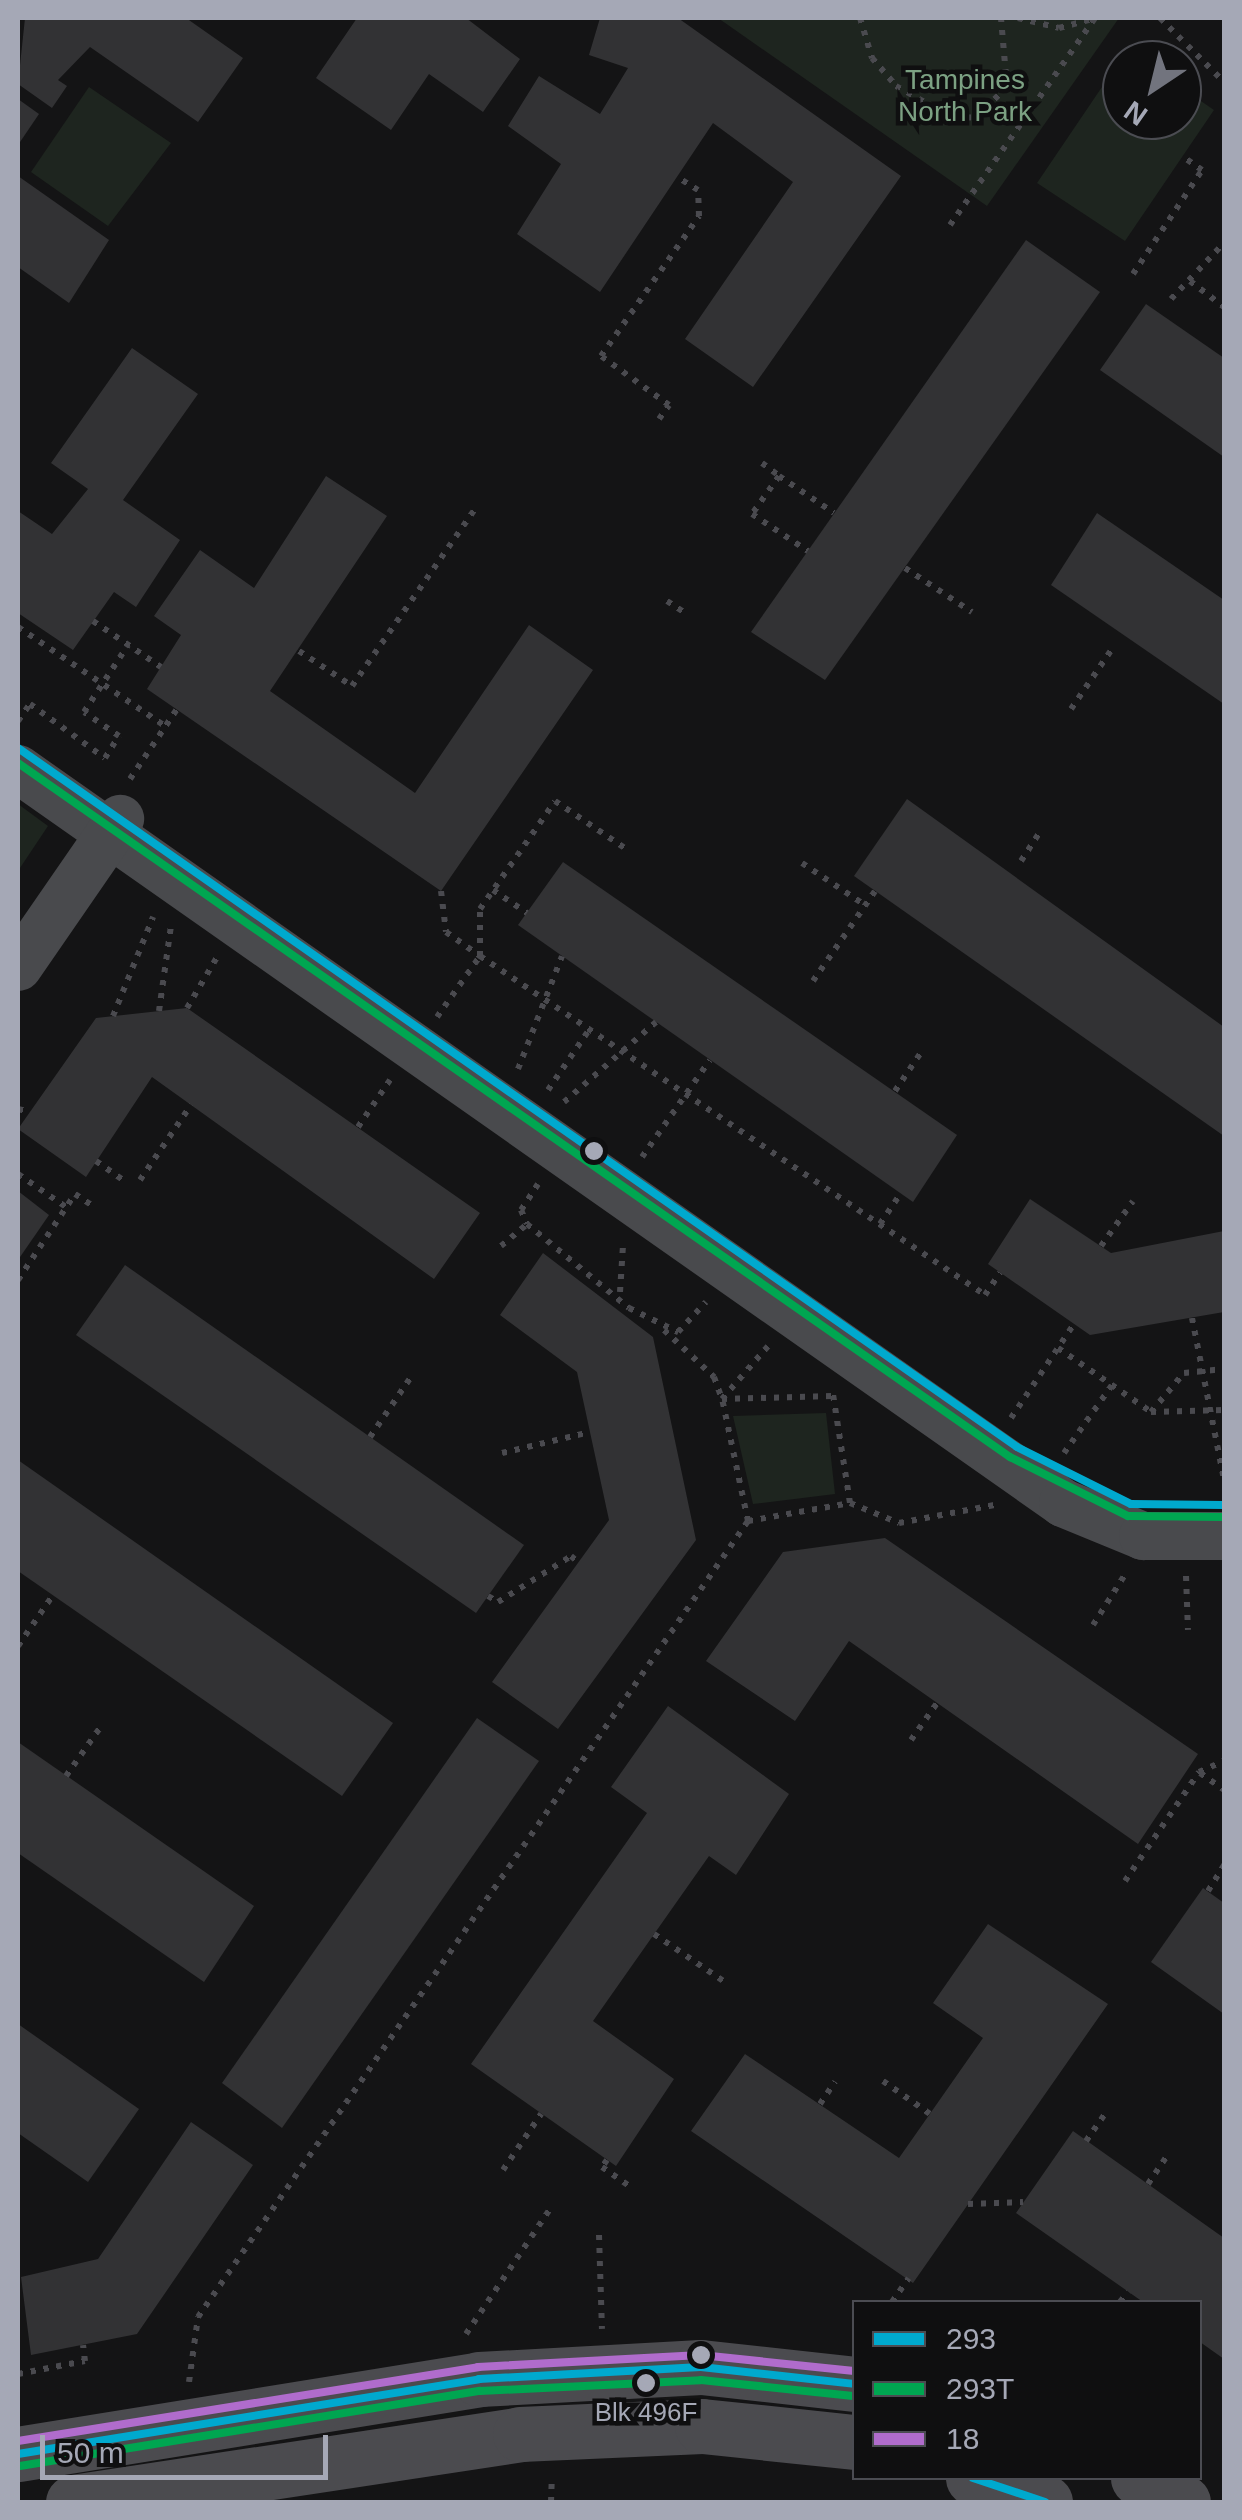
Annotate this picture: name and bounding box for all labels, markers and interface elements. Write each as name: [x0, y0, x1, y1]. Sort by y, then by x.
north arrow: [1102, 40, 1202, 140]
park label: Tampines North Park: [898, 63, 1032, 129]
text: N: [1118, 95, 1153, 132]
unlabelled marker: [584, 1141, 604, 1161]
legend: [852, 2300, 1202, 2480]
text: 293: [946, 2322, 996, 2355]
unlabelled marker: [691, 2345, 711, 2365]
text: 293T: [946, 2372, 1014, 2405]
marker: Blk 496F: [636, 2373, 656, 2393]
place label: Blk 496F: [595, 2397, 697, 2429]
scale bar: [45, 2415, 332, 2477]
text: 18: [946, 2422, 979, 2455]
text: 50 m: [57, 2436, 124, 2469]

